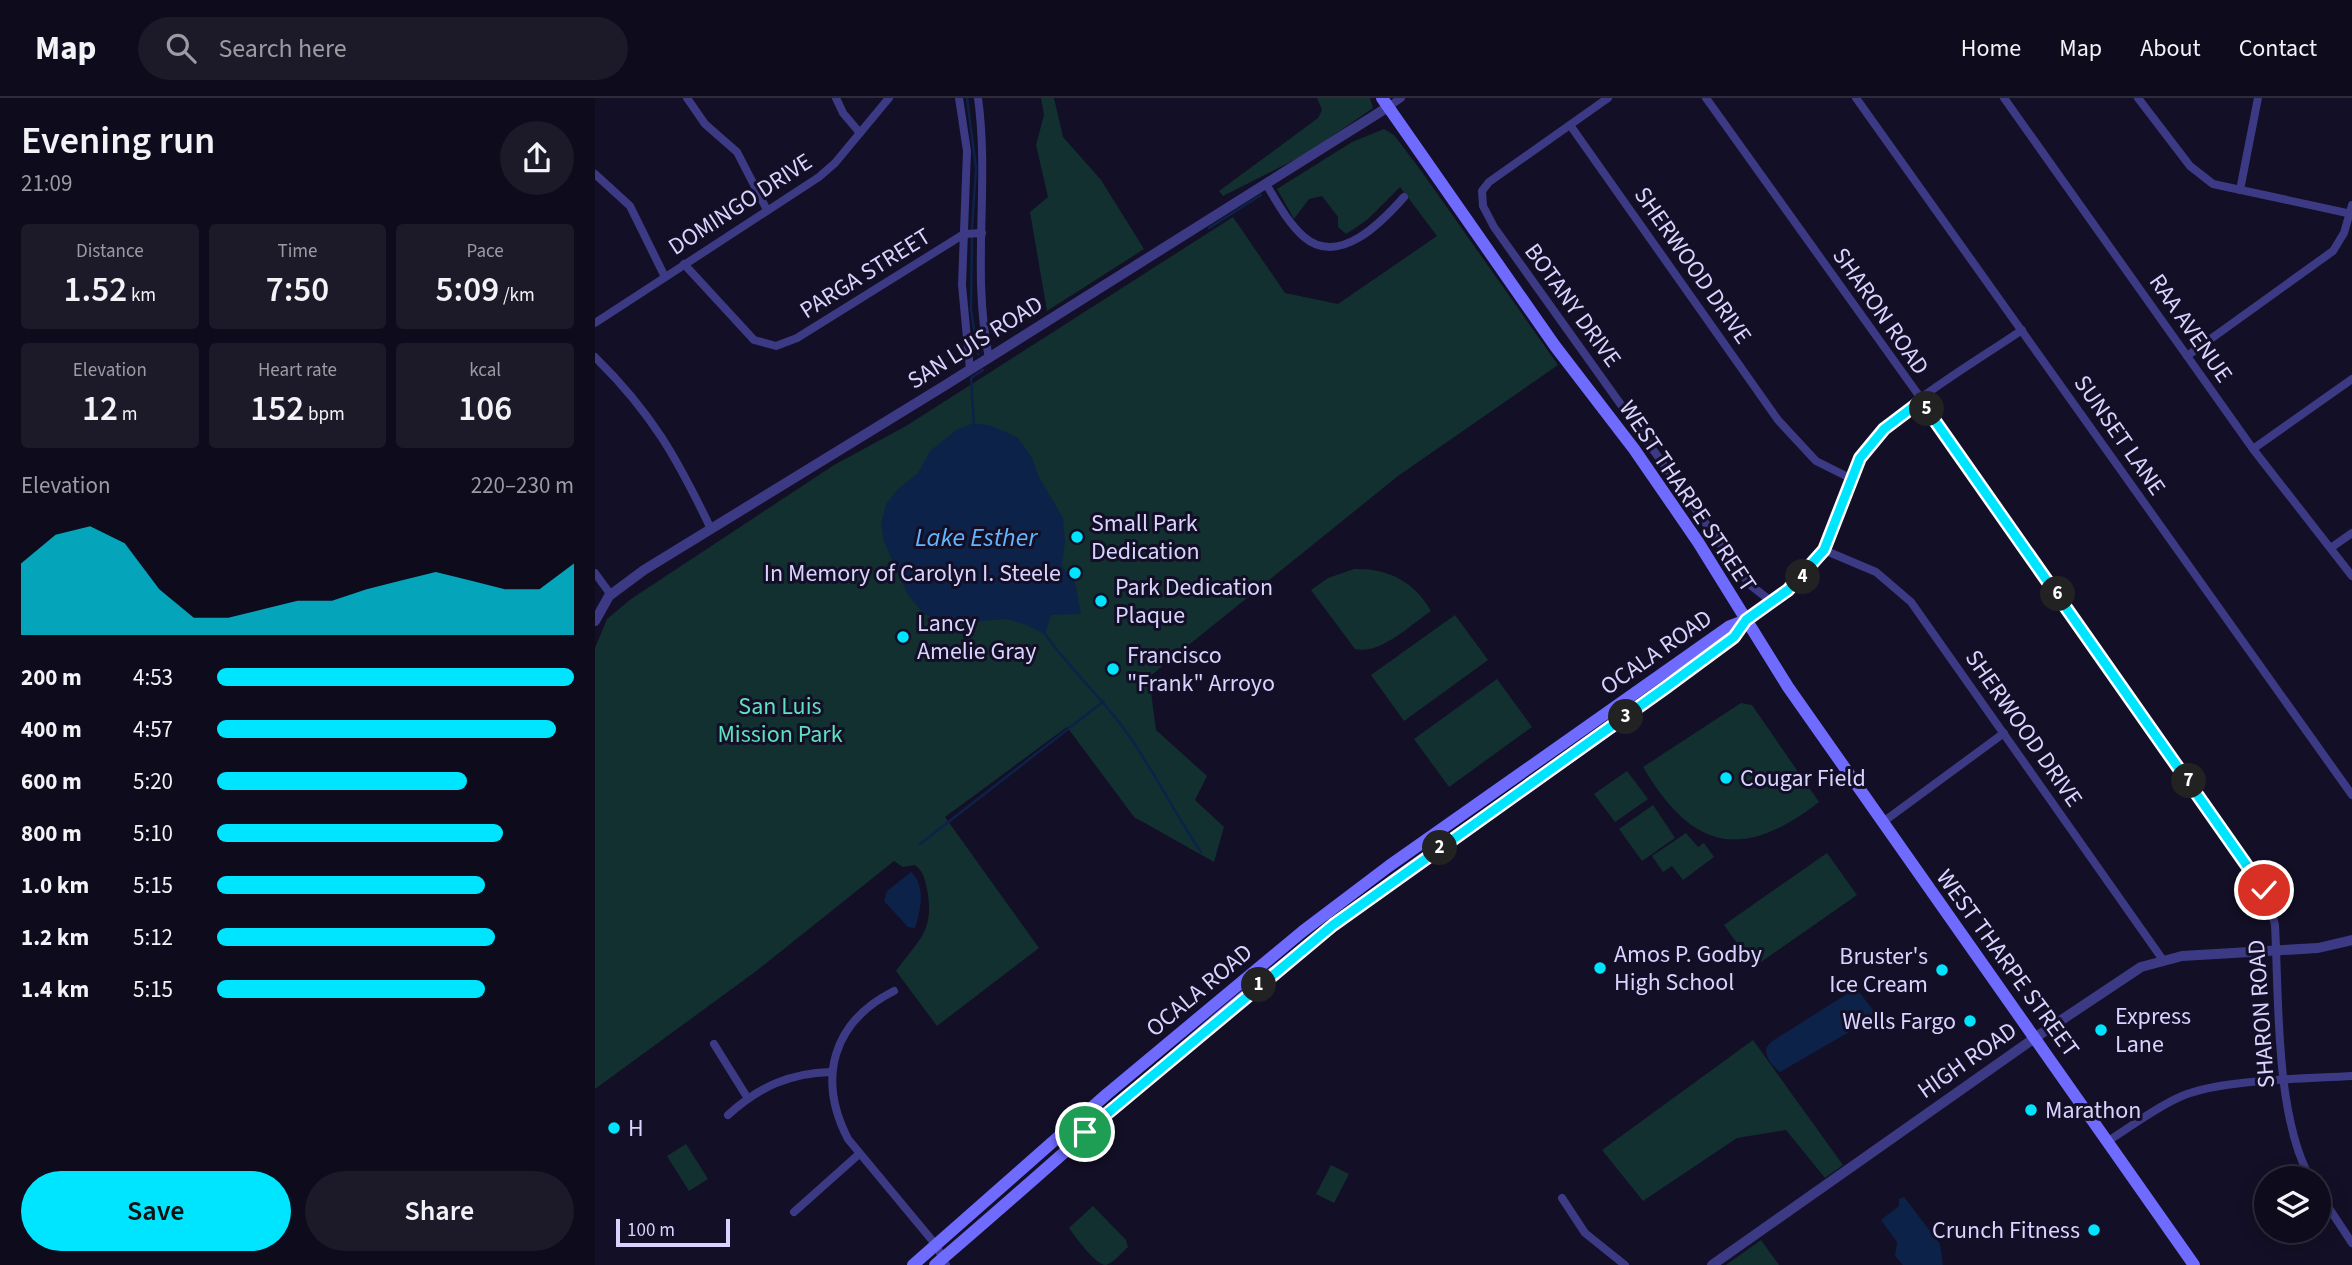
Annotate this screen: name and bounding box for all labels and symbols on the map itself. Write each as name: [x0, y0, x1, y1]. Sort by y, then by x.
street label: DOMINGO DRIVE: [661, 145, 819, 264]
street label: SHERWOOD DRIVE: [1625, 180, 1760, 351]
street label: PARGA STREET: [793, 219, 938, 328]
street label: BOTANY DRIVE: [1516, 236, 1630, 375]
street label: SHARON ROAD: [1824, 240, 1938, 382]
street label: RAA AVENUE: [2140, 267, 2241, 390]
street label: SAN LUIS ROAD: [901, 287, 1050, 398]
street label: SUNSET LANE: [2065, 368, 2174, 503]
pin: 5: [1909, 392, 1945, 426]
street label: WEST THARPE STREET: [1610, 393, 1765, 599]
place label: Small Park Dedication: [1091, 506, 1200, 569]
water label: Lake Esther: [915, 519, 1038, 556]
marker: Small Park Dedication: [1069, 529, 1085, 545]
place label: In Memory of Carolyn I. Steele: [764, 556, 1061, 591]
pin: 4: [1785, 560, 1821, 594]
marker: In Memory of Carolyn I. Steele: [1067, 565, 1083, 581]
place label: Park Dedication Plaque: [1115, 570, 1273, 633]
pin: 6: [2041, 576, 2075, 612]
marker: Park Dedication Plaque: [1093, 593, 1109, 609]
street label: OCALA ROAD: [1593, 601, 1719, 704]
place label: Lancy Amelie Gray: [917, 606, 1036, 669]
marker: Lancy Amelie Gray: [895, 629, 911, 645]
place label: Francisco "Frank" Arroyo: [1127, 638, 1275, 701]
street label: SHERWOOD DRIVE: [1956, 643, 2091, 814]
marker: Francisco "Frank" Arroyo: [1105, 661, 1121, 677]
park label: San Luis Mission Park: [717, 689, 843, 752]
pin: 3: [1609, 700, 1643, 734]
place label: Cougar Field: [1740, 761, 1866, 796]
pin: 7: [2171, 764, 2207, 798]
marker: Cougar Field: [1718, 770, 1734, 786]
pin: 2: [1423, 830, 1457, 866]
pin: [2234, 860, 2294, 920]
street label: WEST THARPE STREET: [1927, 862, 2088, 1065]
street label: OCALA ROAD: [1139, 935, 1260, 1045]
place label: Amos P. Godby High School: [1614, 937, 1762, 1000]
place label: Bruster's Ice Cream: [1829, 939, 1928, 1002]
street label: SHARON ROAD: [2239, 939, 2284, 1089]
marker: Amos P. Godby High School: [1592, 960, 1608, 976]
marker: Bruster's Ice Cream: [1934, 962, 1950, 978]
pin: 1: [1241, 968, 1277, 1002]
place label: Express Lane: [2115, 999, 2191, 1062]
place label: Wells Fargo: [1842, 1004, 1956, 1039]
street label: HIGH ROAD: [1910, 1013, 2024, 1108]
marker: Wells Fargo: [1962, 1013, 1978, 1029]
marker: Express Lane: [2093, 1022, 2109, 1038]
place label: Marathon: [2045, 1093, 2141, 1128]
pin: [1055, 1102, 1115, 1162]
marker: Marathon: [2023, 1102, 2039, 1118]
place label: H: [628, 1111, 644, 1146]
marker: H: [606, 1120, 622, 1136]
place label: Crunch Fitness: [1932, 1213, 2080, 1248]
scale bar: [616, 1216, 730, 1248]
marker: Crunch Fitness: [2086, 1222, 2102, 1238]

